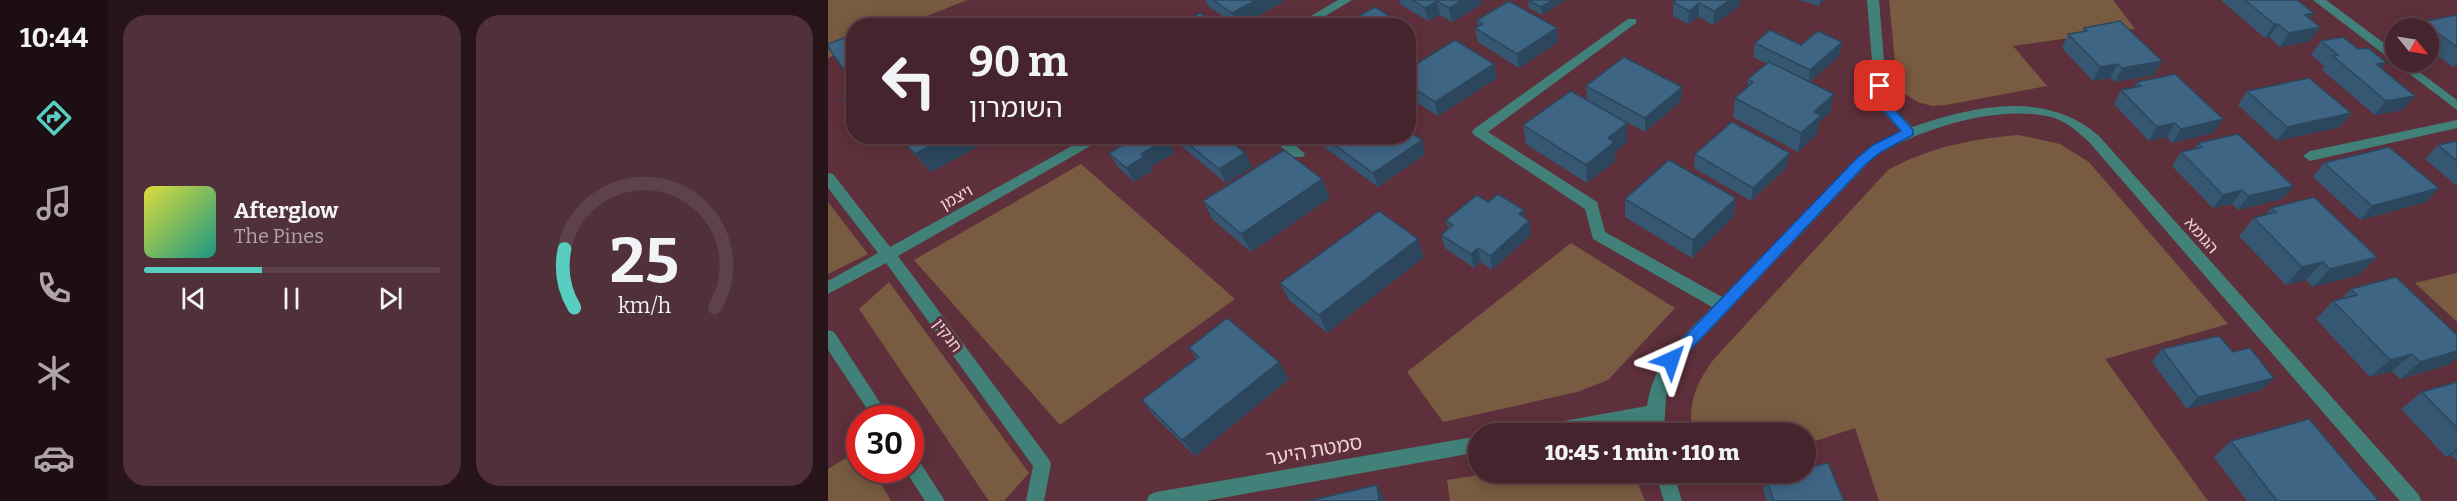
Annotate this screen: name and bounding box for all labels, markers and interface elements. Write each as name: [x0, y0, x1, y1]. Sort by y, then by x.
north arrow: [2385, 18, 2439, 72]
map controls: [2385, 18, 2439, 72]
text: 10:44: [20, 22, 88, 54]
text: 90 m: [969, 37, 1068, 87]
icon: left: [870, 42, 948, 120]
pin: [1854, 60, 1905, 111]
icon: arrive: [1863, 69, 1896, 102]
text: השומרון: [969, 92, 1063, 124]
icon: directions: [33, 97, 75, 139]
street label: ויצמן: [937, 181, 976, 214]
icon: music: [33, 182, 75, 224]
text: Afterglow: [234, 197, 338, 224]
street label: הגומא: [2181, 213, 2222, 257]
text: The Pines: [234, 224, 324, 248]
text: 25: [610, 224, 679, 299]
icon: phone: [33, 267, 75, 309]
icon: previous: [177, 282, 210, 315]
icon: pause: [275, 282, 308, 315]
icon: next: [374, 282, 407, 315]
text: km/h: [618, 293, 671, 319]
street label: חנקין: [929, 315, 966, 356]
position arrow: [1639, 328, 1703, 392]
icon: climate: [33, 352, 75, 394]
speed limit sign: 30: [846, 405, 924, 483]
street label: סמטת היער: [1264, 430, 1364, 470]
icon: car: [33, 437, 75, 479]
text: 10:45 · 1 min · 110 m: [1545, 439, 1739, 466]

